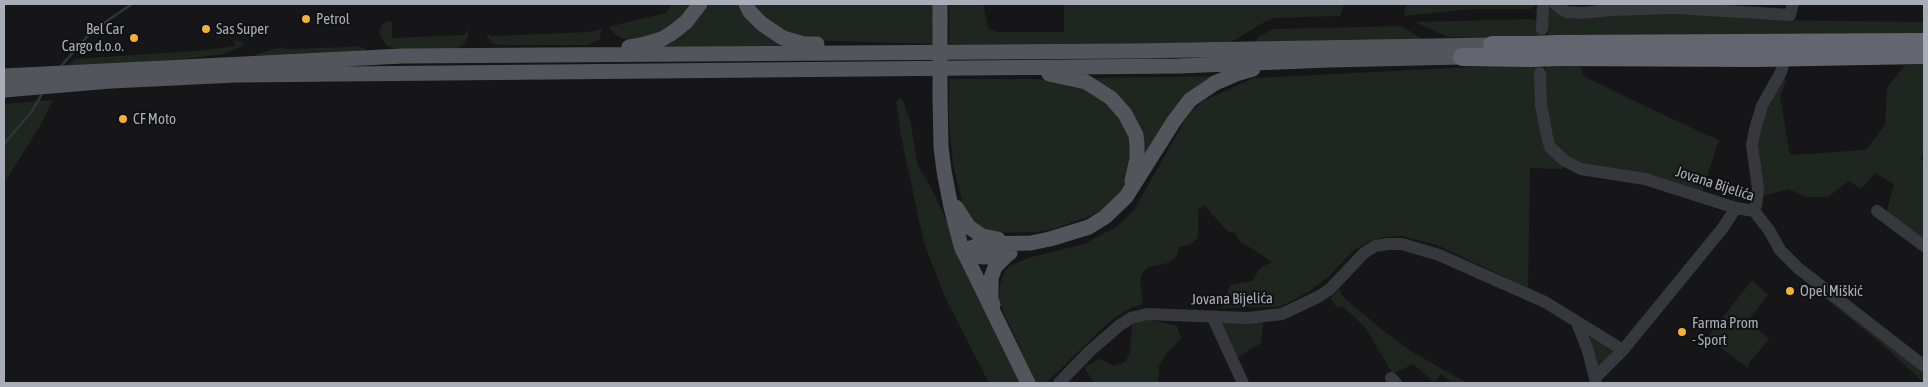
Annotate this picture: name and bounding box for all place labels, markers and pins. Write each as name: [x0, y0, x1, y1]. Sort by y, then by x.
place label: Petrol: [316, 10, 350, 28]
marker: Petrol: [300, 13, 312, 25]
place label: Bel Car Cargo d.o.o.: [62, 20, 124, 55]
place label: Sas Super: [216, 20, 269, 38]
marker: Sas Super: [200, 23, 212, 35]
marker: Bel Car Cargo d.o.o.: [128, 32, 140, 44]
place label: CF Moto: [133, 110, 176, 128]
marker: CF Moto: [117, 113, 129, 125]
place label: Opel Miškić: [1800, 282, 1863, 300]
marker: Opel Miškić: [1784, 285, 1796, 297]
place label: Farma Prom - Sport: [1692, 314, 1759, 349]
marker: Farma Prom - Sport: [1676, 326, 1688, 338]

